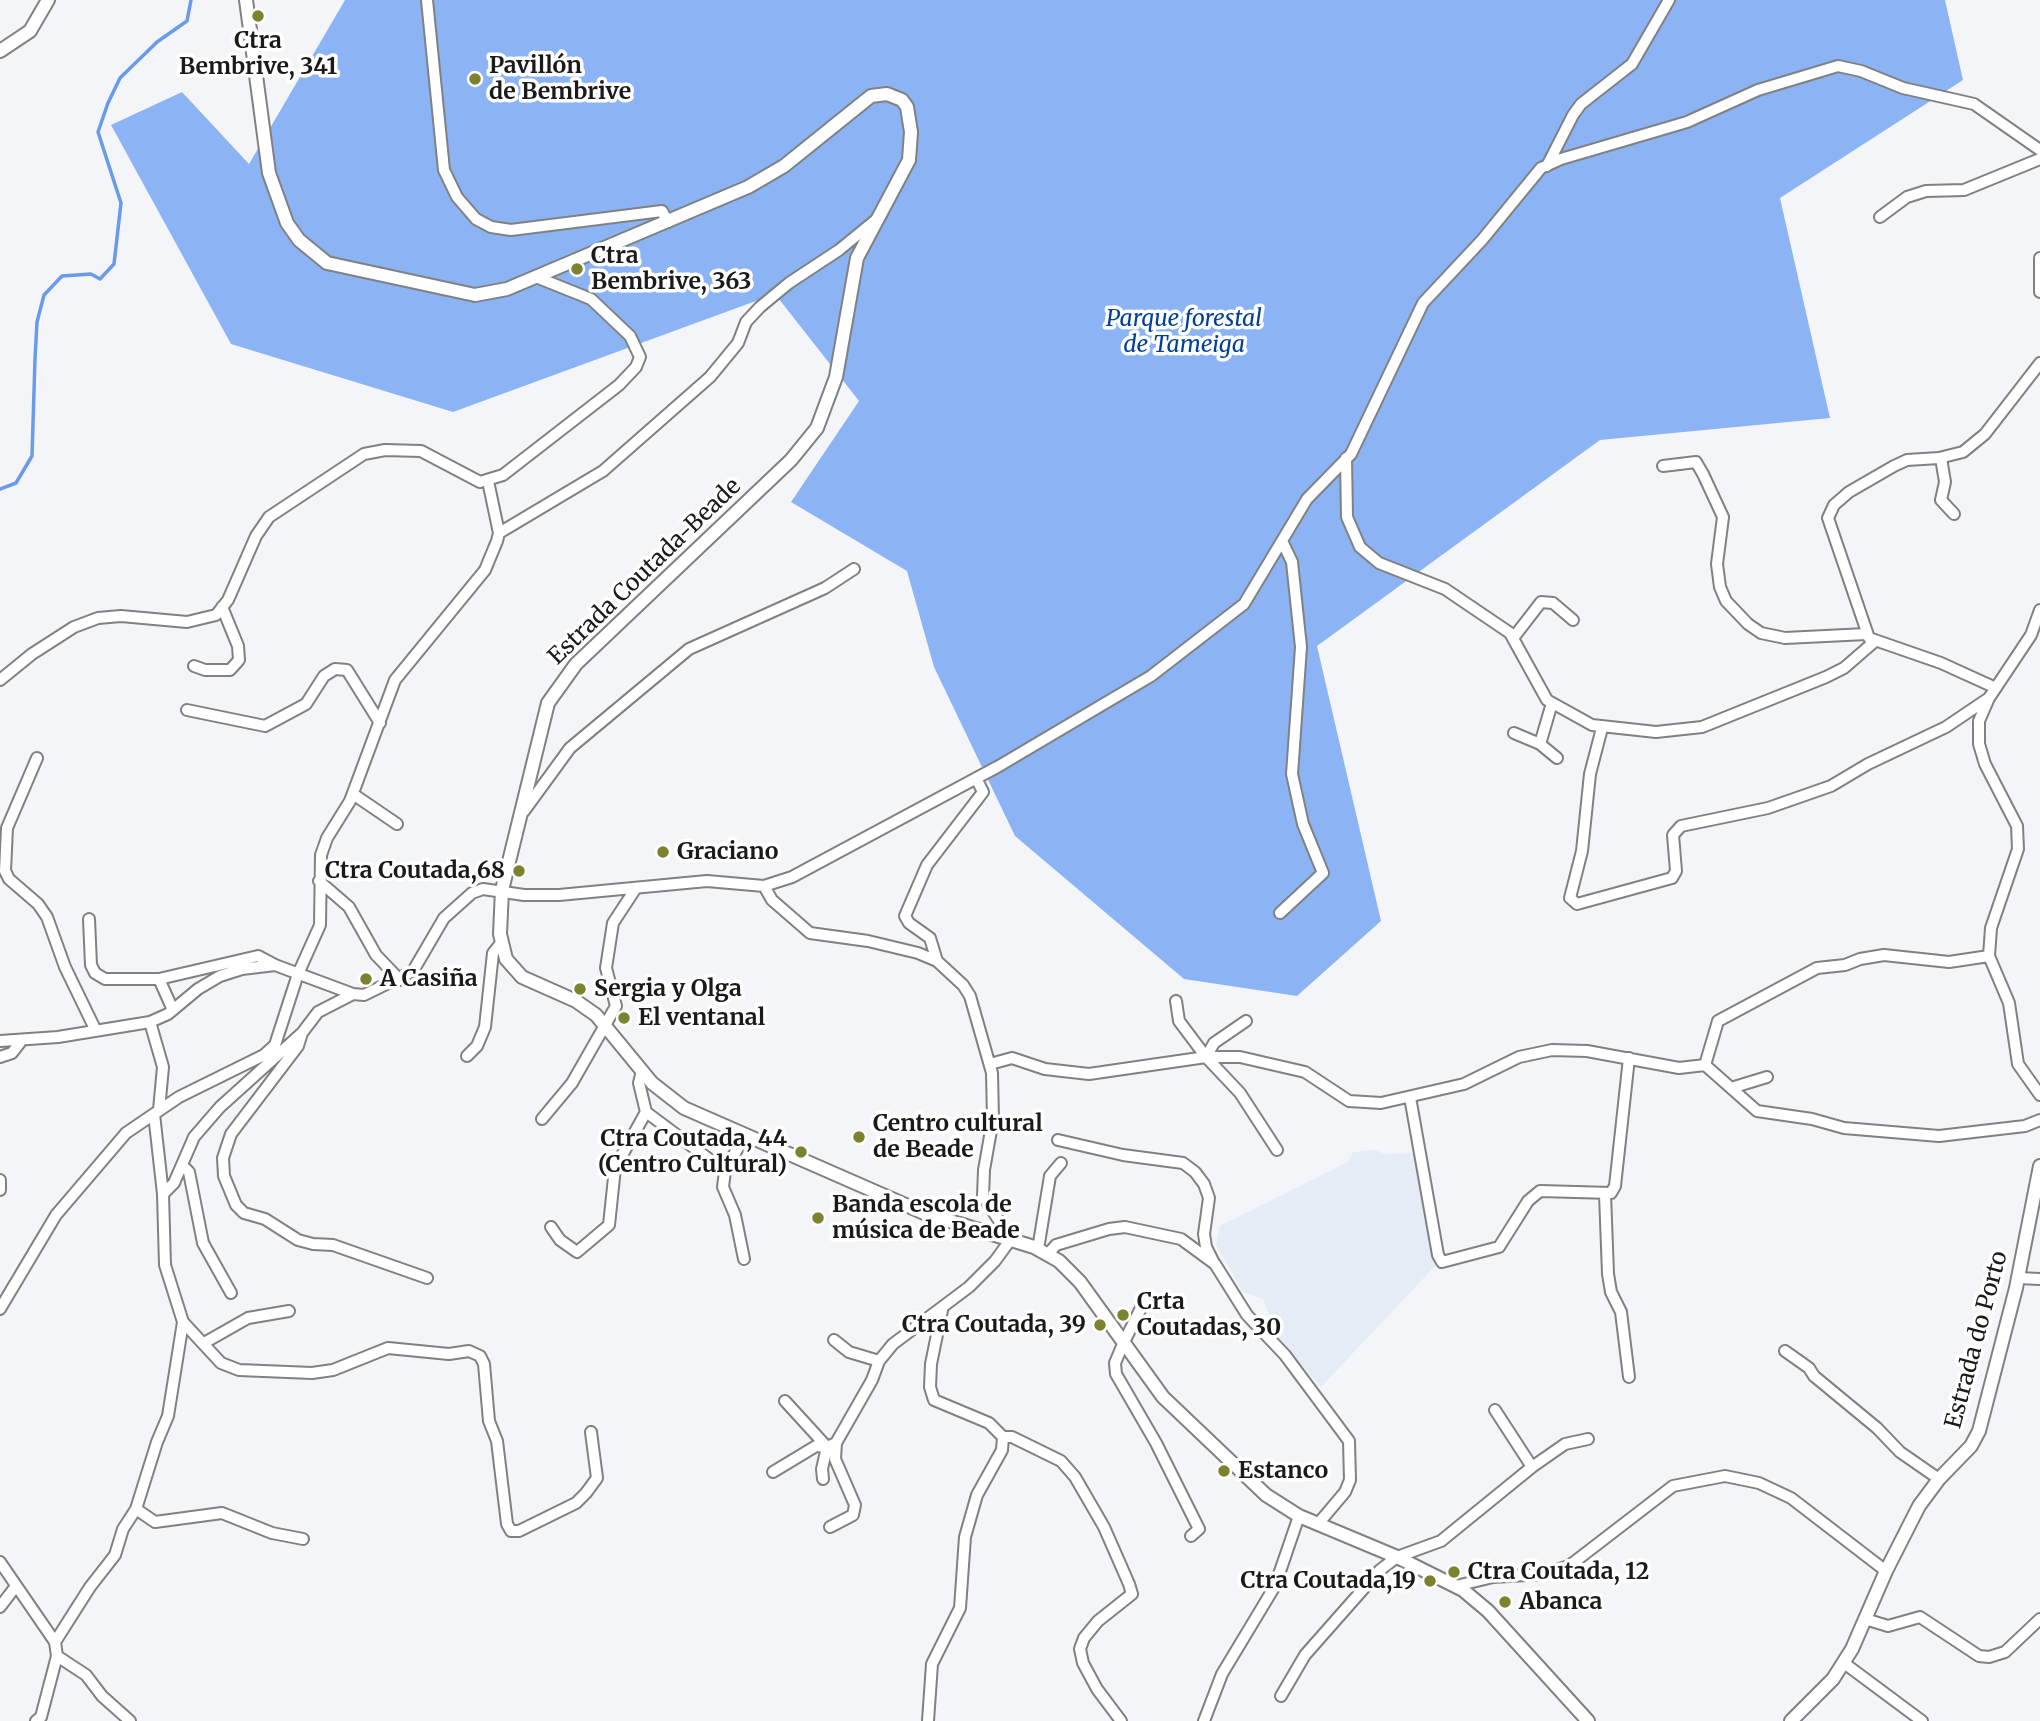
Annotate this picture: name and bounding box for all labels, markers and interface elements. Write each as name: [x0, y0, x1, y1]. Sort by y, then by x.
marker: Ctra Bembrive, 341: [250, 8, 266, 24]
place label: Ctra Bembrive, 341: [179, 27, 337, 81]
place label: Pavillón de Bembrive: [489, 52, 631, 106]
marker: Pavillón de Bembrive: [467, 71, 483, 87]
place label: Ctra Bembrive, 363: [591, 242, 751, 296]
marker: Ctra Bembrive, 363: [569, 261, 585, 277]
park label: Parque forestal de Tameiga: [1106, 305, 1262, 359]
street label: Estrada Coutada-Beade: [543, 473, 747, 671]
place label: Graciano: [677, 838, 778, 866]
marker: Graciano: [655, 844, 671, 860]
place label: Ctra Coutada,68: [325, 857, 505, 885]
marker: Ctra Coutada,68: [511, 863, 527, 879]
place label: A Casiña: [380, 965, 478, 993]
marker: A Casiña: [358, 971, 374, 987]
place label: Sergia y Olga: [594, 975, 742, 1003]
marker: Sergia y Olga: [572, 981, 588, 997]
place label: El ventanal: [638, 1004, 765, 1032]
marker: El ventanal: [616, 1010, 632, 1026]
place label: Centro cultural de Beade: [873, 1110, 1043, 1164]
place label: Ctra Coutada, 44 (Centro Cultural): [598, 1125, 787, 1179]
marker: Centro cultural de Beade: [851, 1129, 867, 1145]
marker: Ctra Coutada, 44 (Centro Cultural): [793, 1144, 809, 1160]
place label: Banda escola de música de Beade: [832, 1191, 1020, 1245]
marker: Banda escola de música de Beade: [810, 1210, 826, 1226]
street label: Estrada do Porto: [1940, 1248, 2014, 1432]
place label: Crta Coutadas, 30: [1137, 1288, 1281, 1342]
marker: Crta Coutadas, 30: [1115, 1307, 1131, 1323]
place label: Ctra Coutada, 39: [902, 1311, 1086, 1339]
marker: Ctra Coutada, 39: [1092, 1317, 1108, 1333]
place label: Estanco: [1238, 1457, 1328, 1485]
marker: Estanco: [1216, 1463, 1232, 1479]
place label: Ctra Coutada, 12: [1468, 1558, 1649, 1586]
marker: Ctra Coutada, 12: [1446, 1564, 1462, 1580]
place label: Ctra Coutada,19: [1240, 1567, 1416, 1595]
marker: Ctra Coutada,19: [1422, 1573, 1438, 1589]
place label: Abanca: [1519, 1588, 1602, 1616]
marker: Abanca: [1497, 1594, 1513, 1610]

